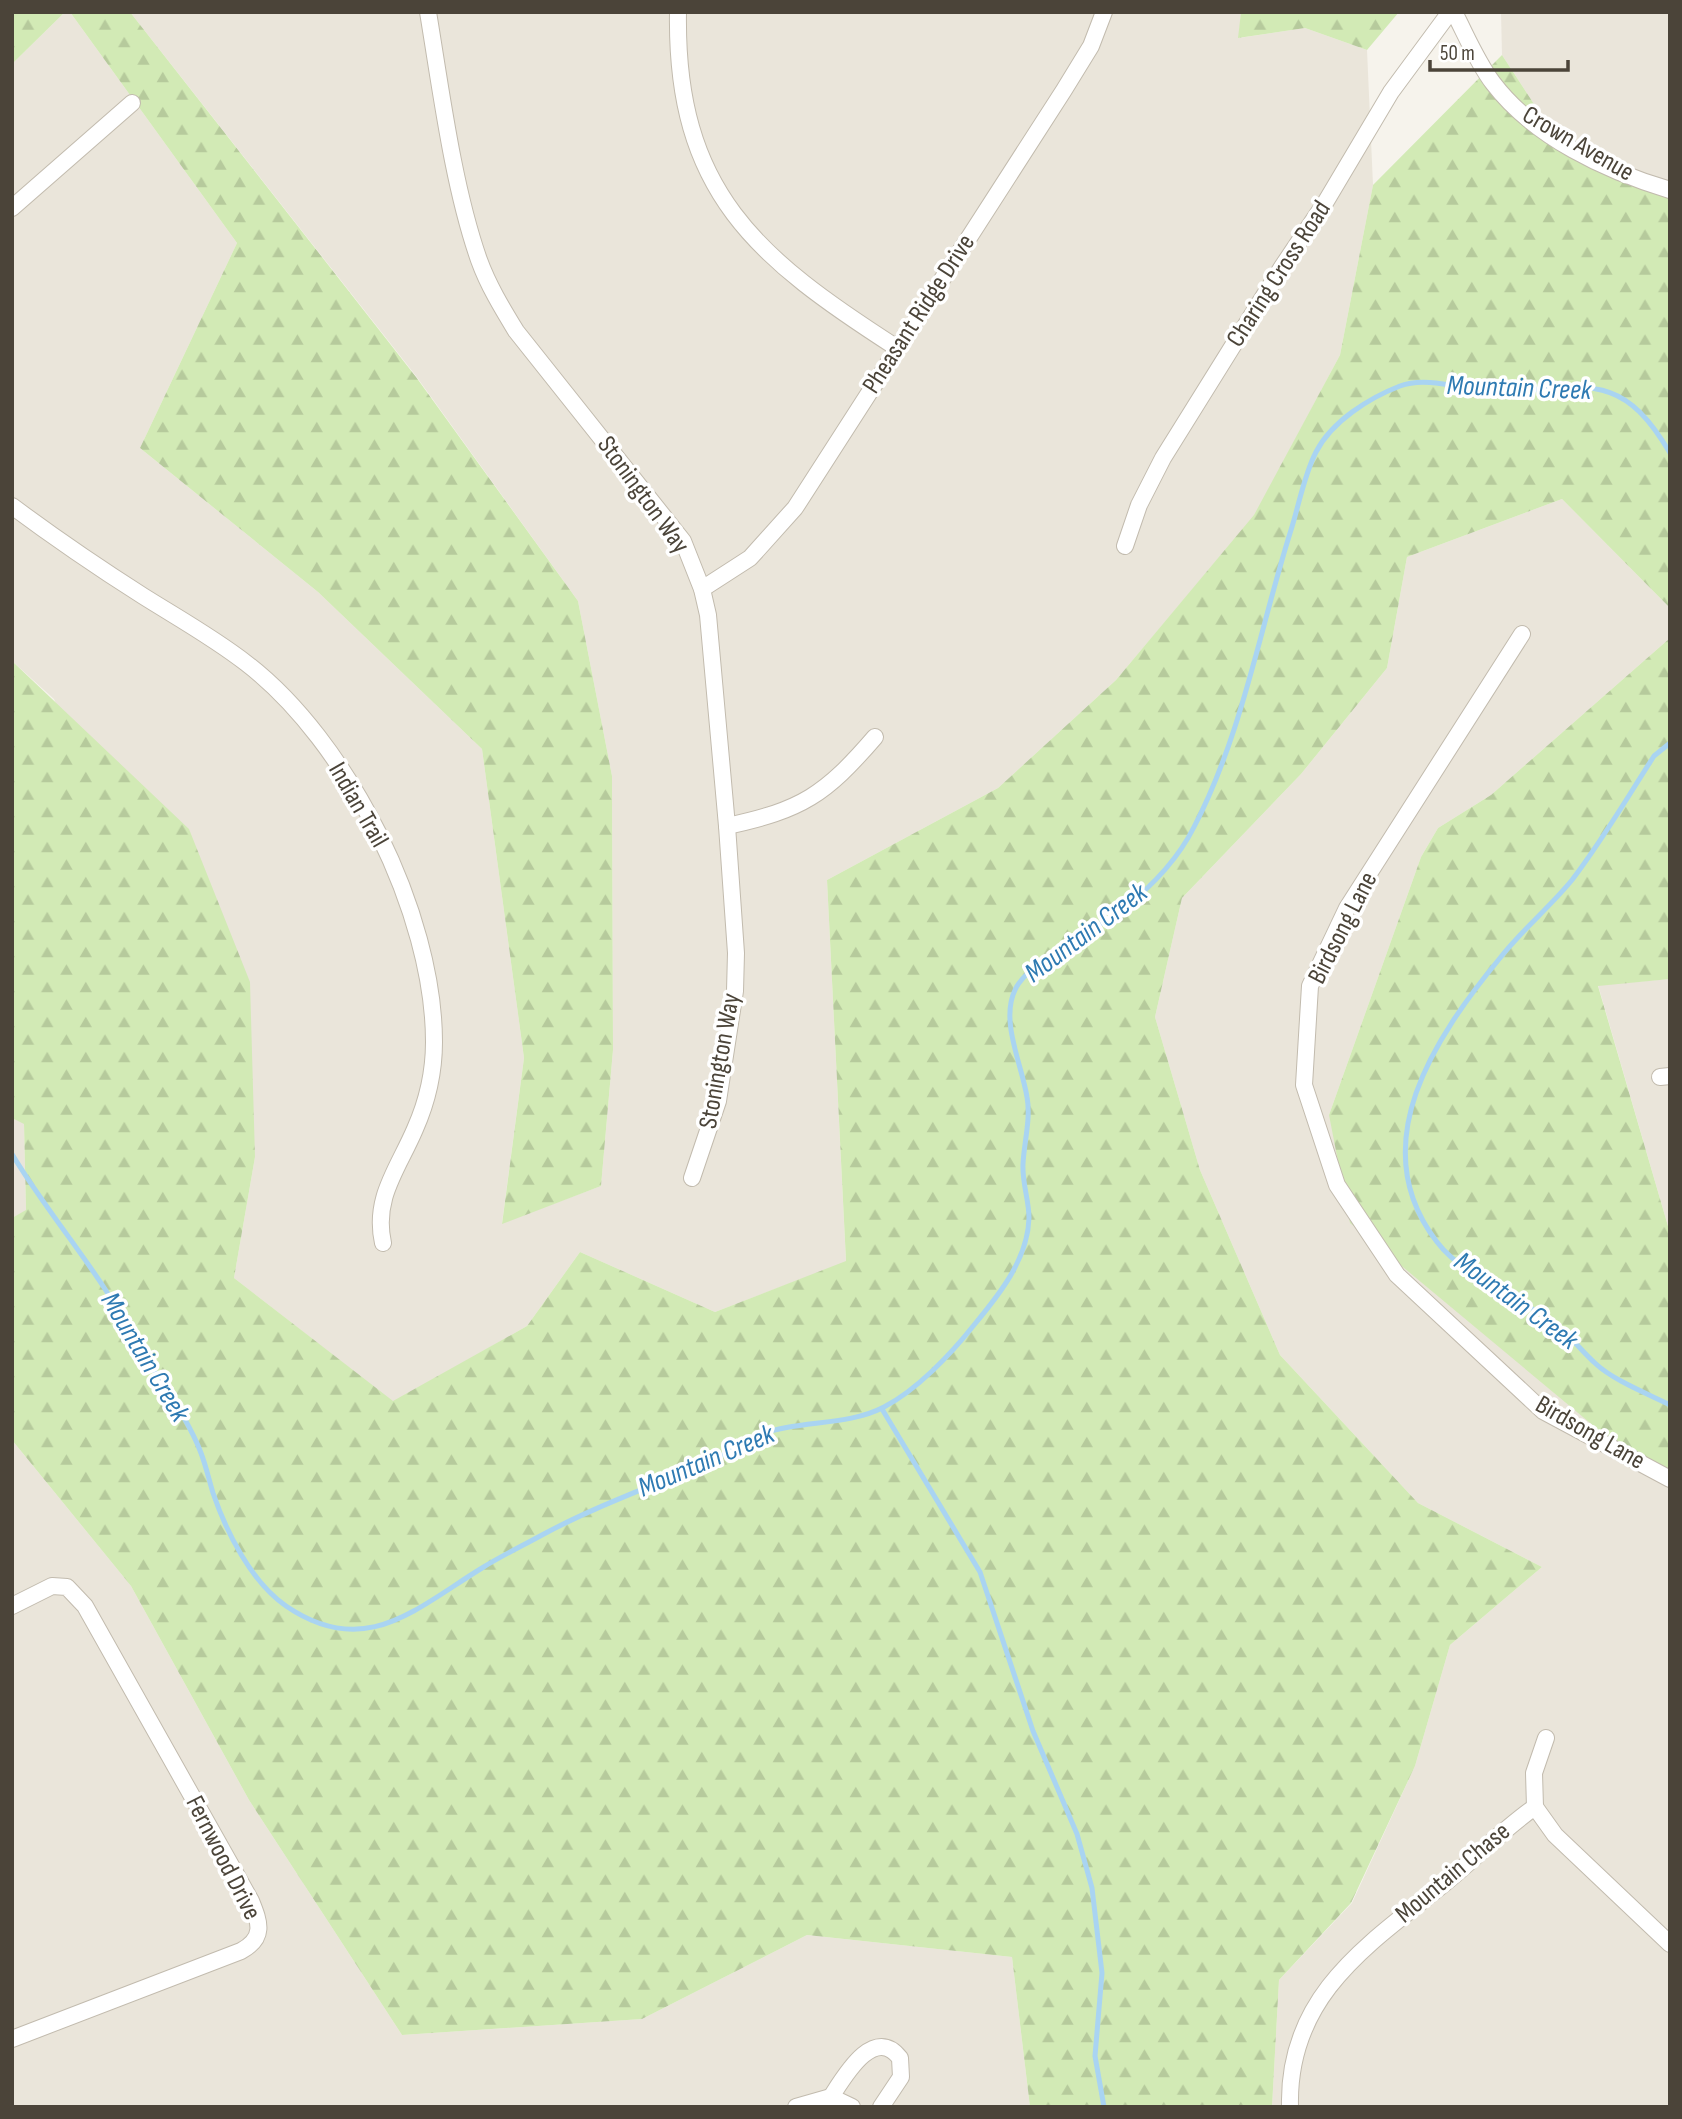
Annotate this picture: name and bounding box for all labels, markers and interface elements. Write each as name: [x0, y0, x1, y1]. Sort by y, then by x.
scale bar: [1430, 28, 1568, 72]
text: 50 m: [1440, 41, 1475, 66]
street label: Crown Avenue: [1517, 100, 1639, 188]
street label: Charing Cross Road: [1220, 195, 1338, 353]
street label: Pheasant Ridge Drive: [856, 229, 982, 399]
water label: Mountain Creek: [1446, 369, 1593, 407]
street label: Stonington Way: [590, 431, 696, 559]
street label: Indian Trail: [321, 757, 395, 853]
street label: Birdsong Lane: [1302, 867, 1384, 989]
water label: Mountain Creek: [1018, 875, 1155, 990]
street label: Stonington Way: [693, 991, 747, 1131]
water label: Mountain Creek: [1448, 1245, 1585, 1358]
water label: Mountain Creek: [94, 1286, 197, 1429]
street label: Birdsong Lane: [1530, 1389, 1650, 1477]
water label: Mountain Creek: [633, 1417, 780, 1504]
street label: Fernwood Drive: [179, 1791, 267, 1925]
street label: Mountain Chase: [1389, 1816, 1517, 1930]

